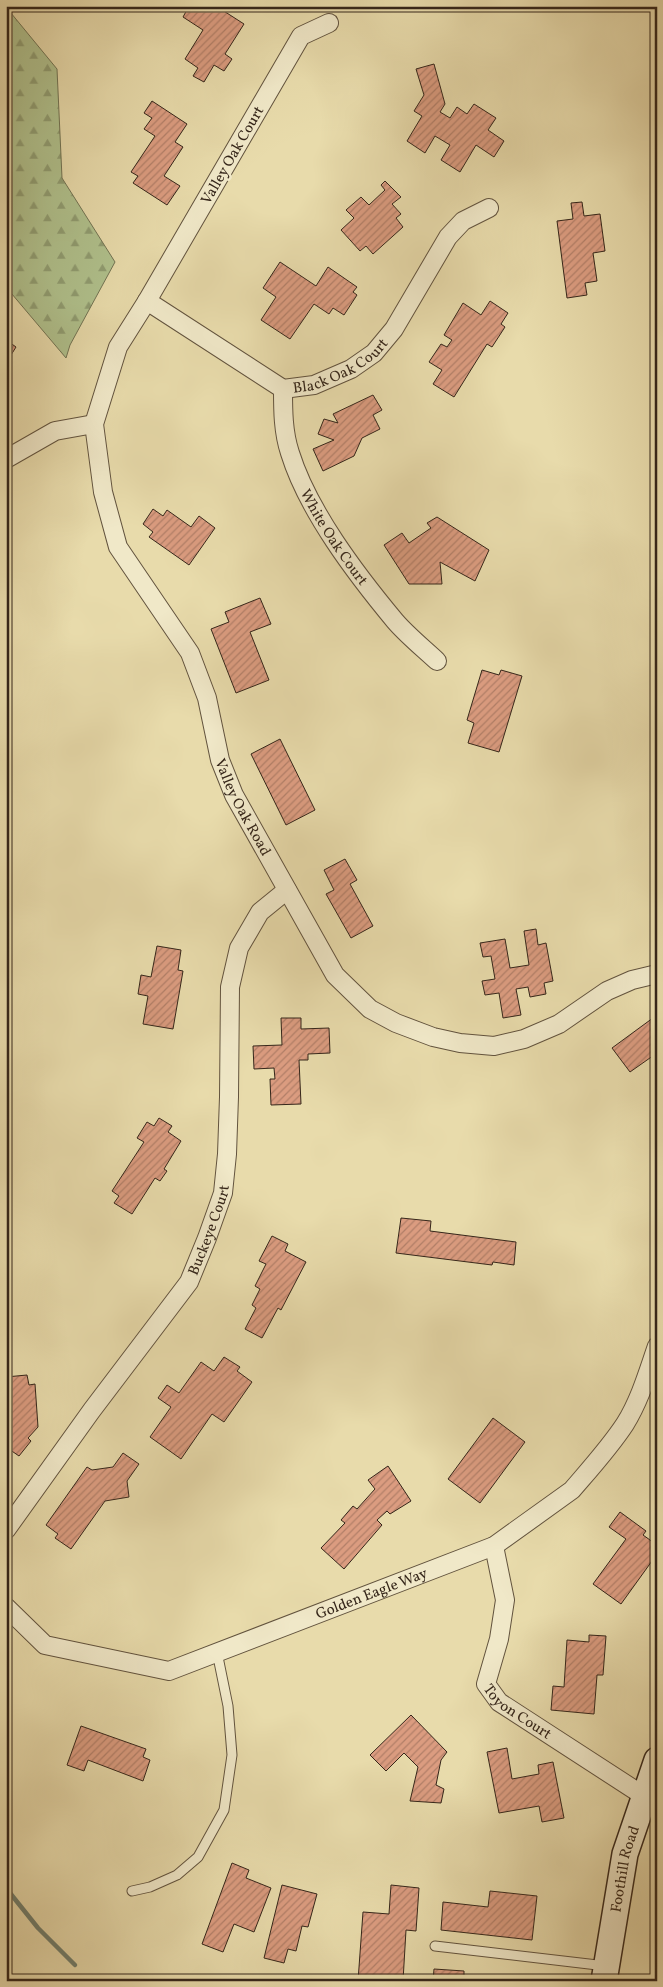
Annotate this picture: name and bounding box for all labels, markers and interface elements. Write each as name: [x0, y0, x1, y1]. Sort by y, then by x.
street label: Valley Oak Court: [197, 103, 270, 209]
street label: Black Oak Court: [292, 334, 394, 400]
street label: White Oak Court: [294, 486, 372, 591]
street label: Valley Oak Road: [209, 756, 275, 860]
street label: Buckeye Court: [184, 1184, 236, 1279]
street label: Golden Eagle Way: [313, 1564, 431, 1626]
street label: Toyon Court: [477, 1680, 555, 1745]
street label: Foothill Road: [607, 1823, 646, 1914]

